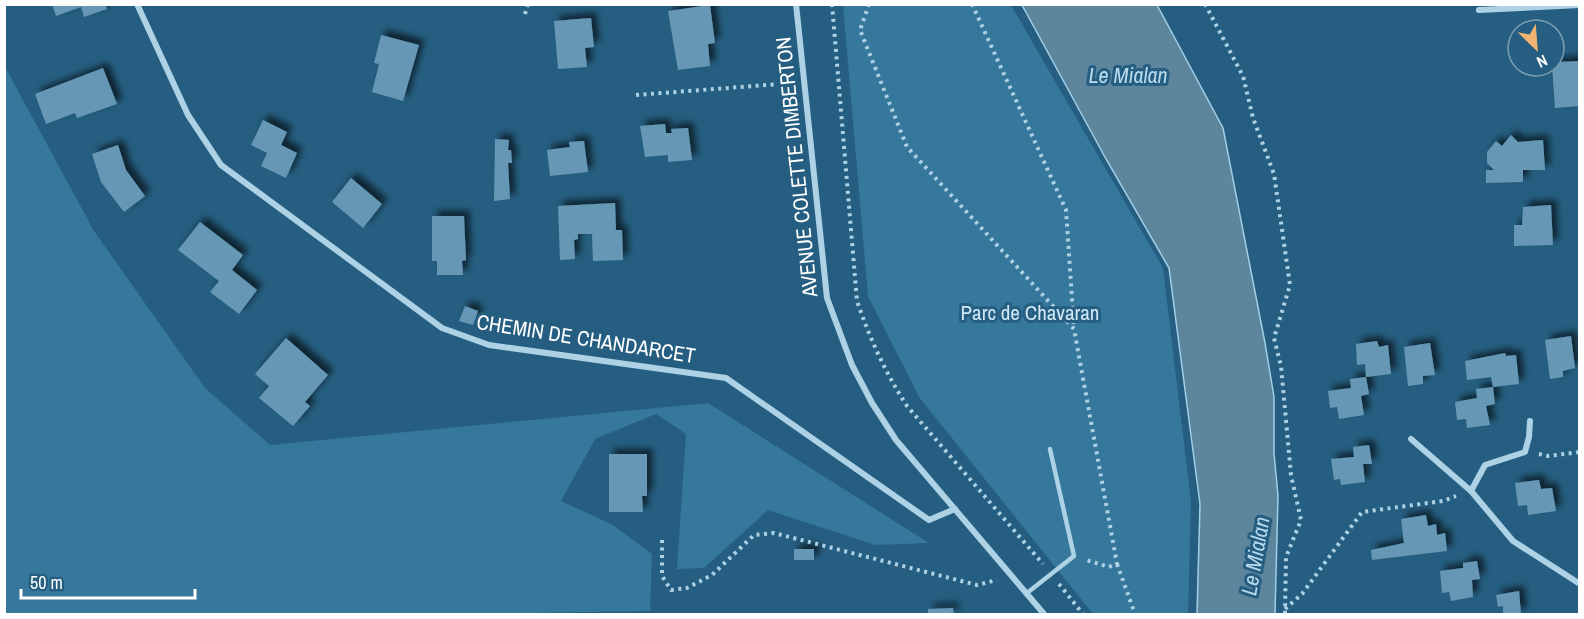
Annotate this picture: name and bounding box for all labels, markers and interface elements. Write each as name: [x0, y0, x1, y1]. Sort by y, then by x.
north arrow: [1506, 18, 1566, 78]
street label: AVENUE COLETTE DIMBERTON: [768, 36, 825, 299]
text: N: [1533, 50, 1551, 74]
water label: Le Mialan: [1088, 60, 1168, 90]
park label: Parc de Chavaran: [961, 298, 1099, 327]
street label: CHEMIN DE CHANDARCET: [475, 307, 698, 370]
water label: Le Mialan: [1233, 514, 1277, 598]
scale bar: [21, 562, 195, 600]
text: 50 m: [30, 570, 63, 595]

